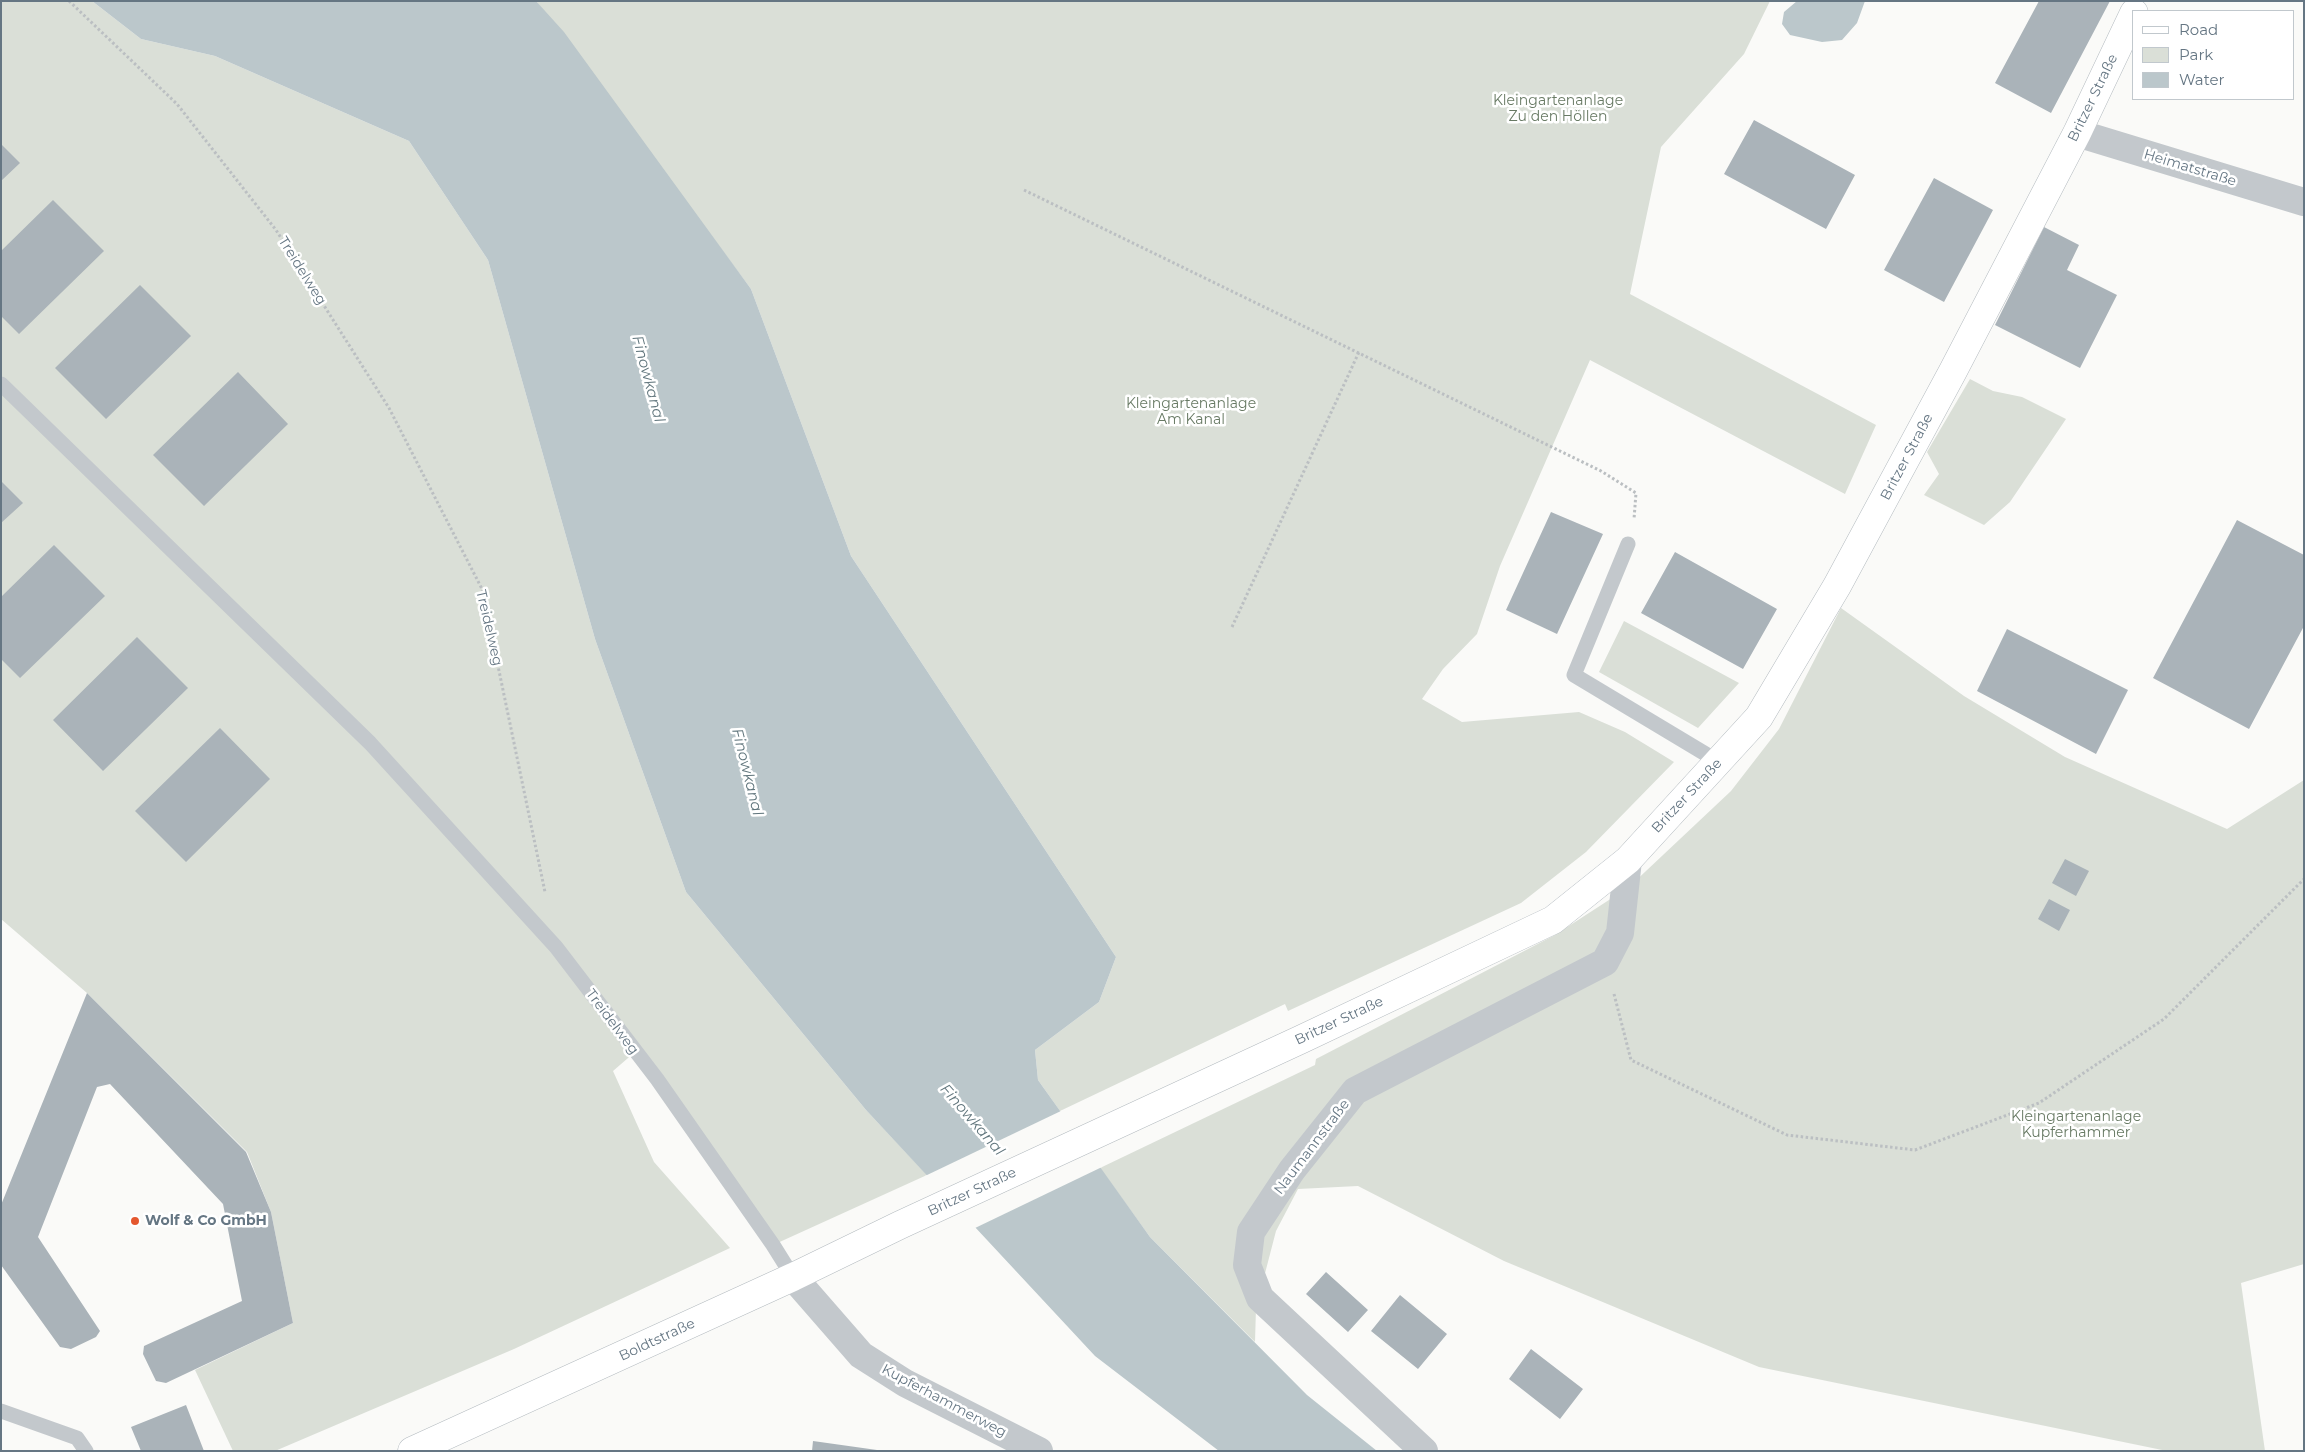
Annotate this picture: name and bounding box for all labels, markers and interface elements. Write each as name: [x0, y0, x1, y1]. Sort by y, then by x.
legend: [2132, 10, 2295, 100]
text: Road: [2179, 20, 2218, 39]
text: Park: [2179, 45, 2213, 64]
street label: Britzer Straße: [2065, 51, 2121, 145]
text: Water: [2179, 70, 2225, 89]
park label: Kleingartenanlage Zu den Höllen: [1493, 93, 1623, 125]
street label: Heimatstraße: [2142, 146, 2238, 190]
street label: Treidelweg: [274, 234, 330, 308]
water label: Finowkanal: [628, 334, 668, 424]
park label: Kleingartenanlage Am Kanal: [1126, 396, 1256, 428]
street label: Britzer Straße: [1877, 411, 1937, 503]
street label: Treidelweg: [472, 588, 506, 668]
water label: Finowkanal: [727, 727, 767, 817]
street label: Britzer Straße: [1648, 755, 1726, 837]
street label: Treidelweg: [582, 986, 642, 1058]
street label: Britzer Straße: [1292, 993, 1386, 1049]
water label: Finowkanal: [936, 1080, 1008, 1160]
street label: Naumannstraße: [1271, 1096, 1353, 1198]
park label: Kleingartenanlage Kupferhammer: [2011, 1109, 2141, 1142]
street label: Britzer Straße: [925, 1164, 1019, 1220]
place label: Wolf & Co GmbH: [145, 1213, 267, 1229]
marker: Wolf & Co GmbH: [129, 1215, 141, 1227]
street label: Boldtstraße: [616, 1315, 698, 1365]
street label: Kupferhammerweg: [879, 1361, 1009, 1441]

